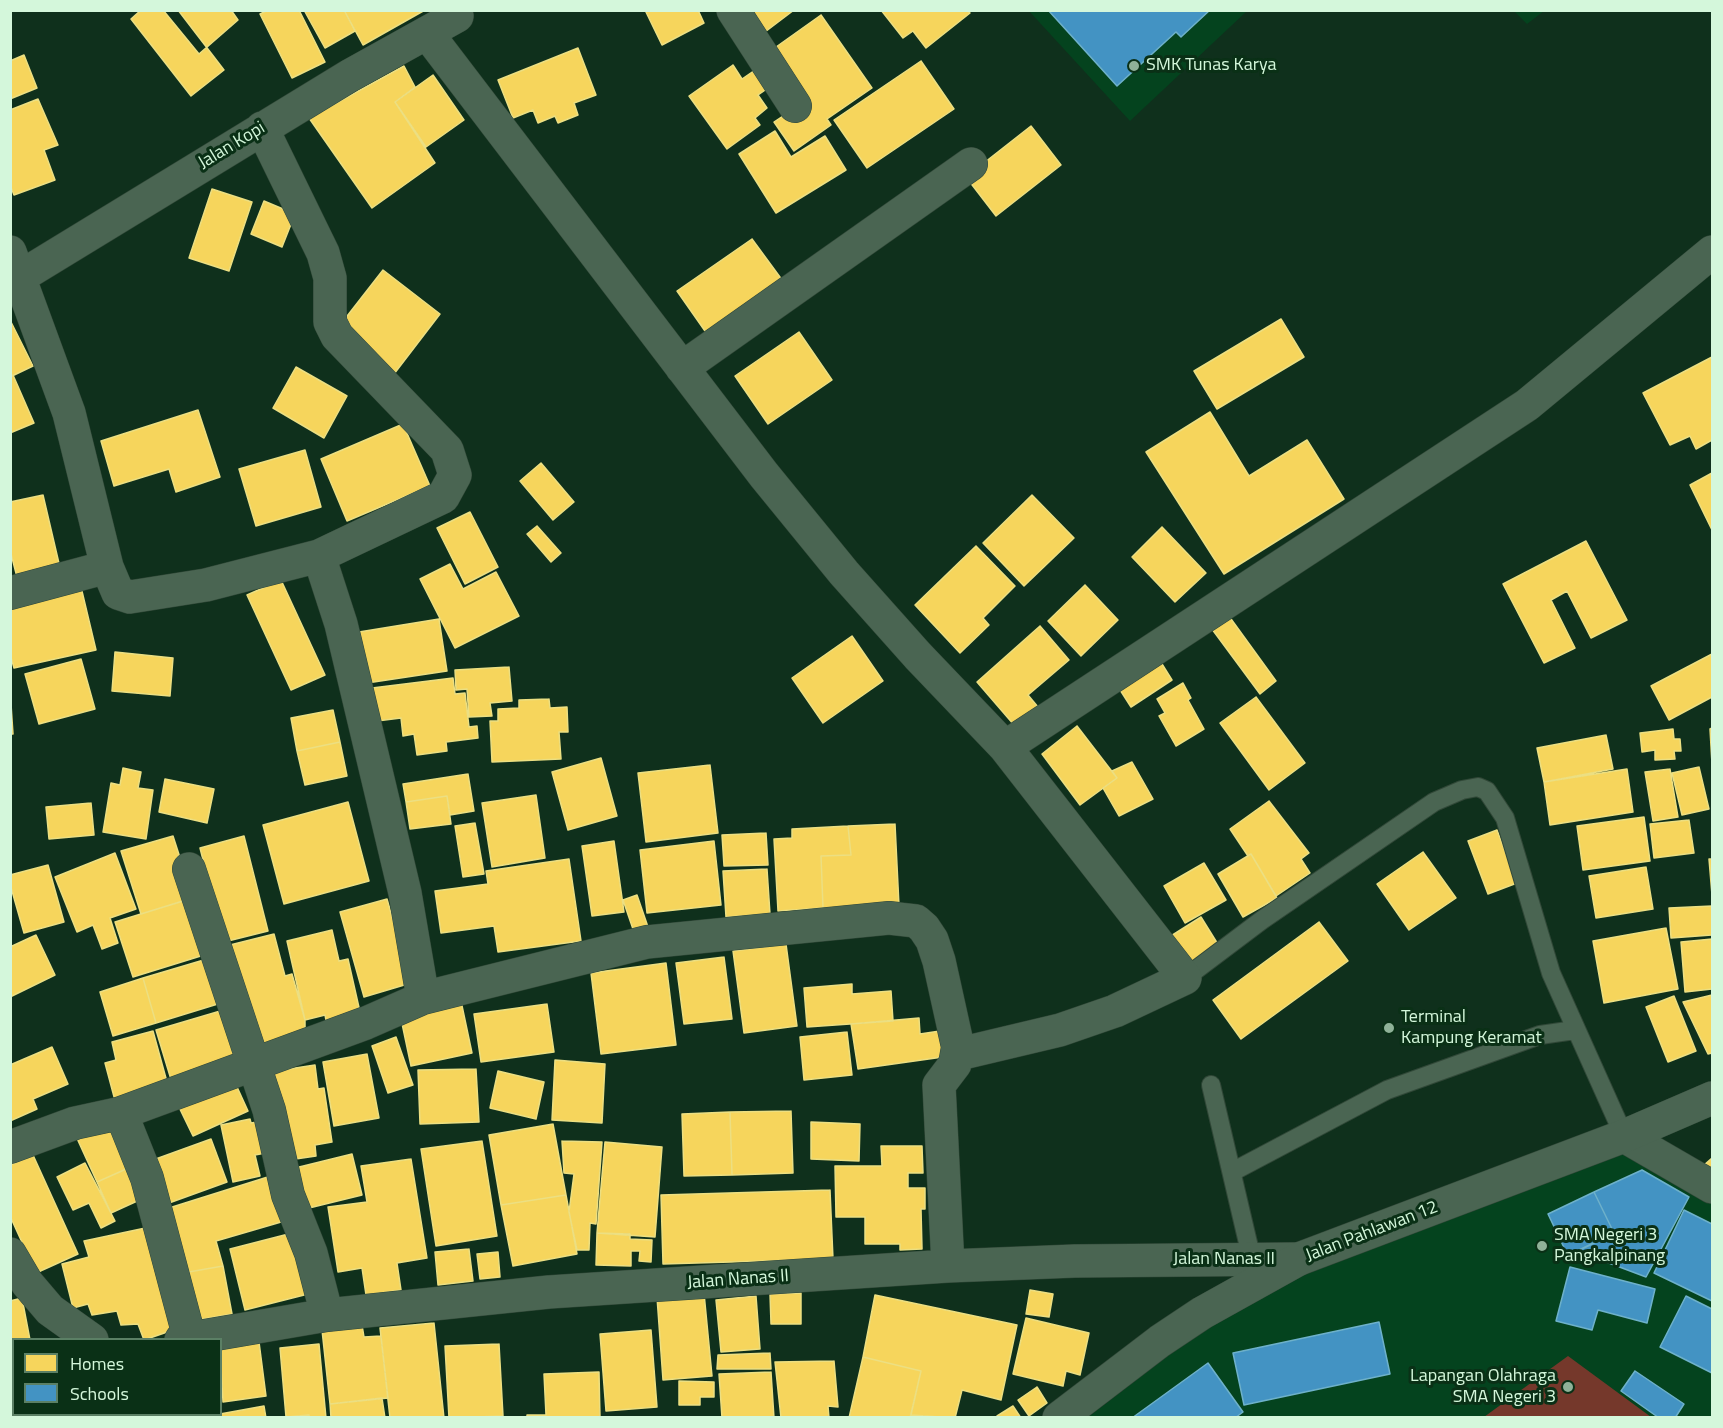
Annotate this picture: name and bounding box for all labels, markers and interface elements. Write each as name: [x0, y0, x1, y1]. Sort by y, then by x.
place label: SMK Tunas Karya: [1146, 55, 1277, 77]
marker: SMK Tunas Karya: [1127, 59, 1141, 73]
street label: Jalan Kopi: [195, 118, 269, 174]
place label: Terminal Kampung Keramat: [1401, 1007, 1542, 1050]
marker: Terminal Kampung Keramat: [1382, 1021, 1396, 1035]
street label: Jalan Pahlawan 12: [1303, 1197, 1441, 1267]
place label: SMA Negeri 3 Pangkalpinang: [1554, 1225, 1665, 1268]
marker: SMA Negeri 3 Pangkalpinang: [1535, 1239, 1549, 1253]
street label: Jalan Nanas II: [1173, 1249, 1275, 1271]
street label: Jalan Nanas II: [686, 1266, 790, 1294]
legend: [12, 1338, 222, 1416]
text: Homes: [70, 1350, 124, 1377]
place label: Lapangan Olahraga SMA Negeri 3: [1410, 1366, 1556, 1408]
text: Schools: [70, 1380, 129, 1407]
marker: Lapangan Olahraga SMA Negeri 3: [1561, 1380, 1575, 1394]

